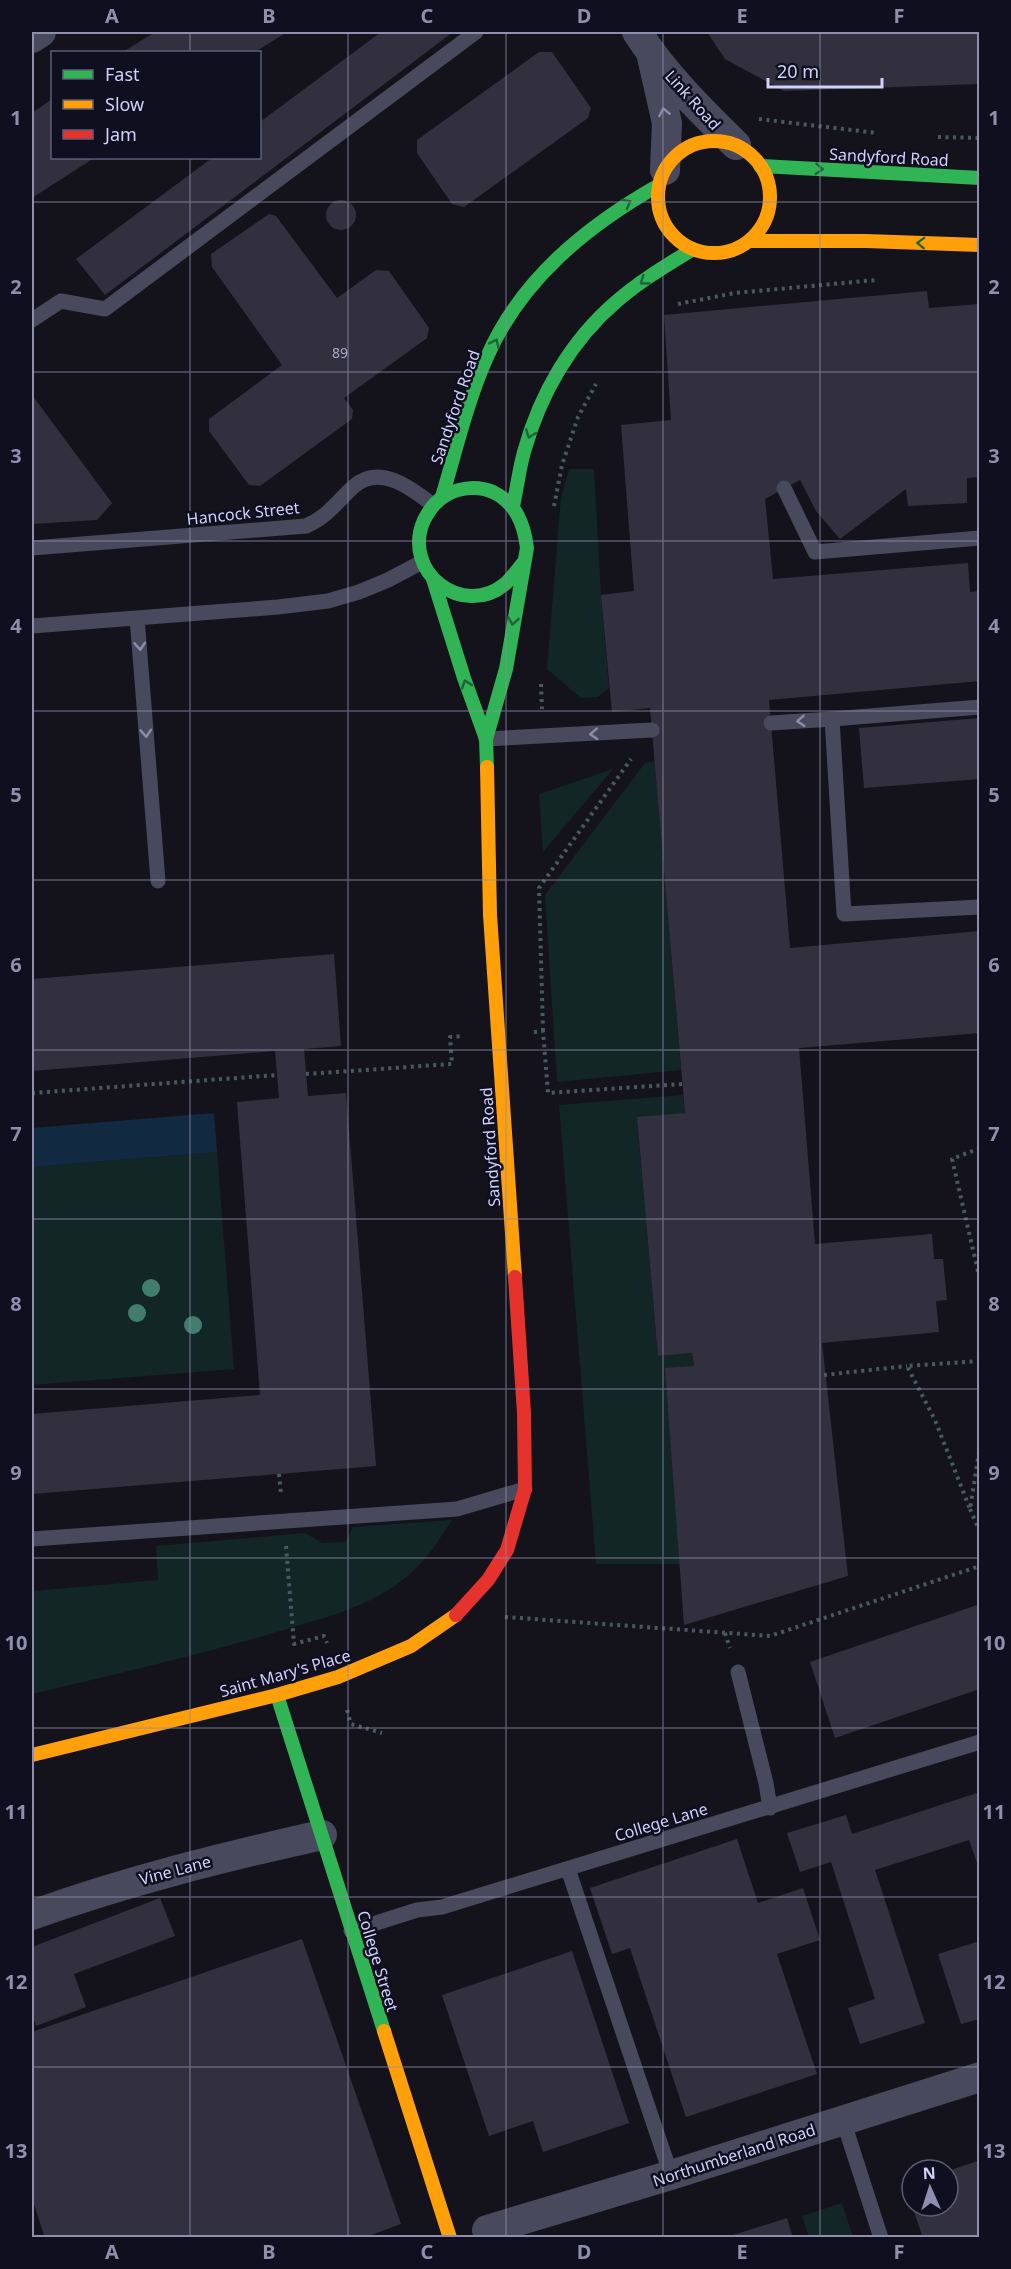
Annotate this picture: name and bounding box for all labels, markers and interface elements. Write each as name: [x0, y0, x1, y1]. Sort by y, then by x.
text: A: [105, 2, 119, 29]
text: B: [262, 2, 276, 29]
text: C: [421, 2, 434, 29]
text: D: [577, 2, 591, 29]
text: E: [736, 2, 748, 29]
text: F: [894, 2, 904, 29]
legend: [51, 51, 261, 159]
scale bar: [768, 51, 882, 89]
text: 20 m: [777, 59, 819, 83]
text: Fast: [105, 62, 140, 86]
street label: Link Road: [660, 65, 726, 135]
text: Slow: [105, 92, 144, 116]
text: 1: [10, 104, 22, 131]
text: 1: [988, 104, 1000, 131]
one-way arrow: [658, 107, 671, 117]
text: Jam: [103, 122, 137, 146]
street label: Sandyford Road: [829, 143, 949, 171]
one-way arrow: [814, 163, 823, 176]
one-way arrow: [620, 199, 631, 210]
one-way arrow: [917, 237, 926, 250]
text: 2: [10, 273, 22, 300]
one-way arrow: [640, 273, 651, 284]
text: 2: [988, 273, 1000, 300]
one-way arrow: [487, 338, 499, 349]
house number: 89: [332, 343, 348, 362]
street label: Sandyford Road: [425, 347, 485, 467]
one-way arrow: [525, 428, 537, 439]
text: 3: [10, 442, 22, 469]
text: 3: [988, 442, 1000, 469]
street label: Hancock Street: [186, 496, 301, 530]
text: 4: [10, 612, 22, 639]
text: 4: [988, 612, 1000, 639]
one-way arrow: [508, 616, 520, 626]
one-way arrow: [133, 642, 146, 651]
one-way arrow: [460, 679, 473, 690]
one-way arrow: [797, 715, 806, 728]
one-way arrow: [139, 728, 152, 738]
one-way arrow: [589, 728, 598, 741]
text: 5: [10, 781, 22, 808]
text: 5: [988, 781, 1000, 808]
text: 6: [10, 951, 22, 978]
text: 6: [988, 951, 1000, 978]
street label: Sandyford Road: [475, 1087, 505, 1207]
text: 7: [10, 1120, 22, 1147]
text: 7: [988, 1120, 1000, 1147]
text: 8: [10, 1290, 22, 1317]
text: 8: [988, 1290, 1000, 1317]
text: 9: [10, 1459, 22, 1486]
text: 9: [988, 1459, 1000, 1486]
text: 10: [5, 1629, 27, 1656]
text: 10: [983, 1629, 1005, 1656]
street label: Saint Mary's Place: [217, 1644, 353, 1702]
street label: College Lane: [612, 1797, 710, 1847]
text: 11: [5, 1798, 27, 1825]
text: 11: [983, 1798, 1005, 1825]
street label: Vine Lane: [137, 1850, 213, 1890]
street label: College Street: [352, 1908, 404, 2015]
text: 12: [5, 1968, 27, 1995]
text: 12: [983, 1968, 1005, 1995]
street label: Northumberland Road: [650, 2118, 818, 2192]
text: 13: [5, 2137, 27, 2164]
text: 13: [983, 2137, 1005, 2164]
north arrow: [900, 2158, 960, 2218]
text: N: [922, 2162, 936, 2184]
text: A: [105, 2238, 119, 2265]
text: B: [262, 2238, 276, 2265]
text: C: [421, 2238, 434, 2265]
text: D: [577, 2238, 591, 2265]
text: E: [736, 2238, 748, 2265]
text: F: [894, 2238, 904, 2265]

